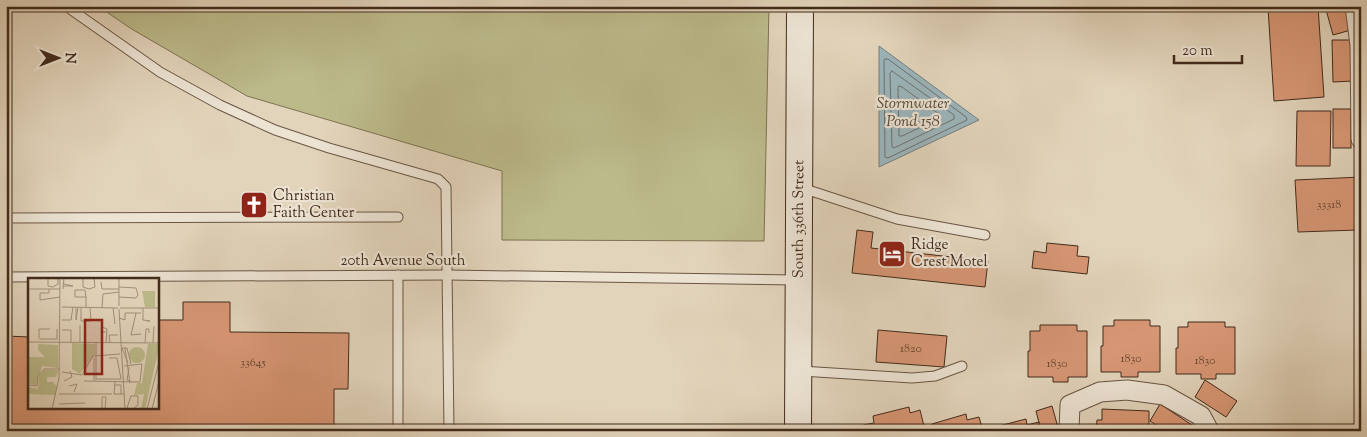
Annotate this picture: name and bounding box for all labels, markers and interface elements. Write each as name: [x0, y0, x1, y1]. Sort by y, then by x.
north arrow: [32, 32, 82, 82]
scale bar: [1174, 32, 1242, 64]
text: 20 m: [1182, 41, 1213, 62]
text: N: [59, 52, 79, 64]
water label: Stormwater Pond 158: [877, 93, 950, 134]
street label: South 336th Street: [788, 160, 810, 278]
place label: Christian Faith Center: [273, 186, 355, 224]
church icon: Christian Faith Center: [239, 190, 269, 220]
house number: 33318: [1317, 196, 1341, 214]
place label: Ridge Crest Motel: [911, 235, 988, 273]
hotel icon: Ridge Crest Motel: [877, 239, 907, 269]
street label: 20th Avenue South: [340, 251, 466, 272]
inset map: [28, 278, 159, 410]
house number: 1820: [900, 340, 922, 358]
house number: 1830: [1120, 350, 1142, 368]
house number: 1830: [1194, 352, 1216, 370]
house number: 33645: [240, 354, 266, 372]
house number: 1830: [1046, 355, 1068, 373]

